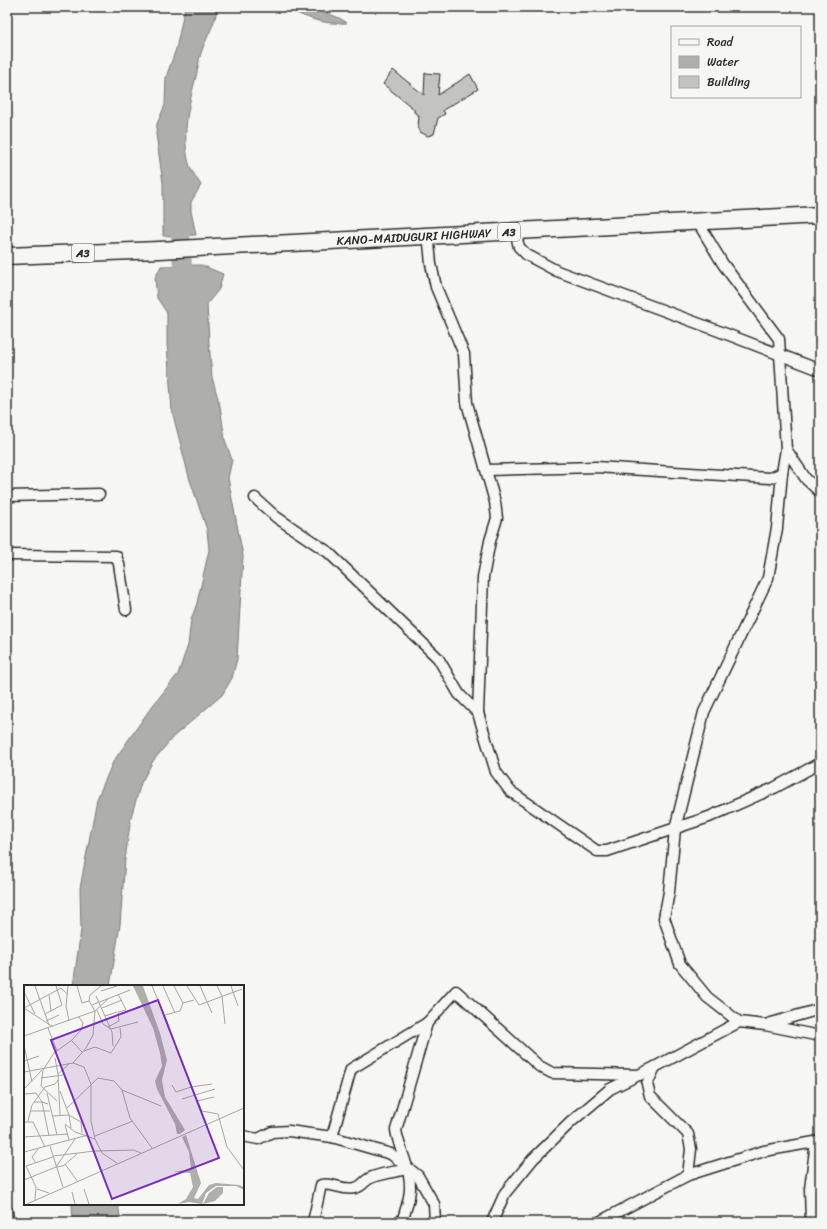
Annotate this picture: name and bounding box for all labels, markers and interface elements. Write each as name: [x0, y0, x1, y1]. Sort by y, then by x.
legend: [671, 26, 801, 98]
text: Road: [707, 31, 734, 53]
text: Water: [707, 51, 740, 73]
text: Building: [707, 71, 750, 93]
street label: KANO-MAIDUGURI HIGHWAY: [336, 222, 492, 252]
road number: A3: [498, 223, 520, 241]
road number: A3: [72, 244, 94, 262]
inset map: [24, 985, 244, 1205]

